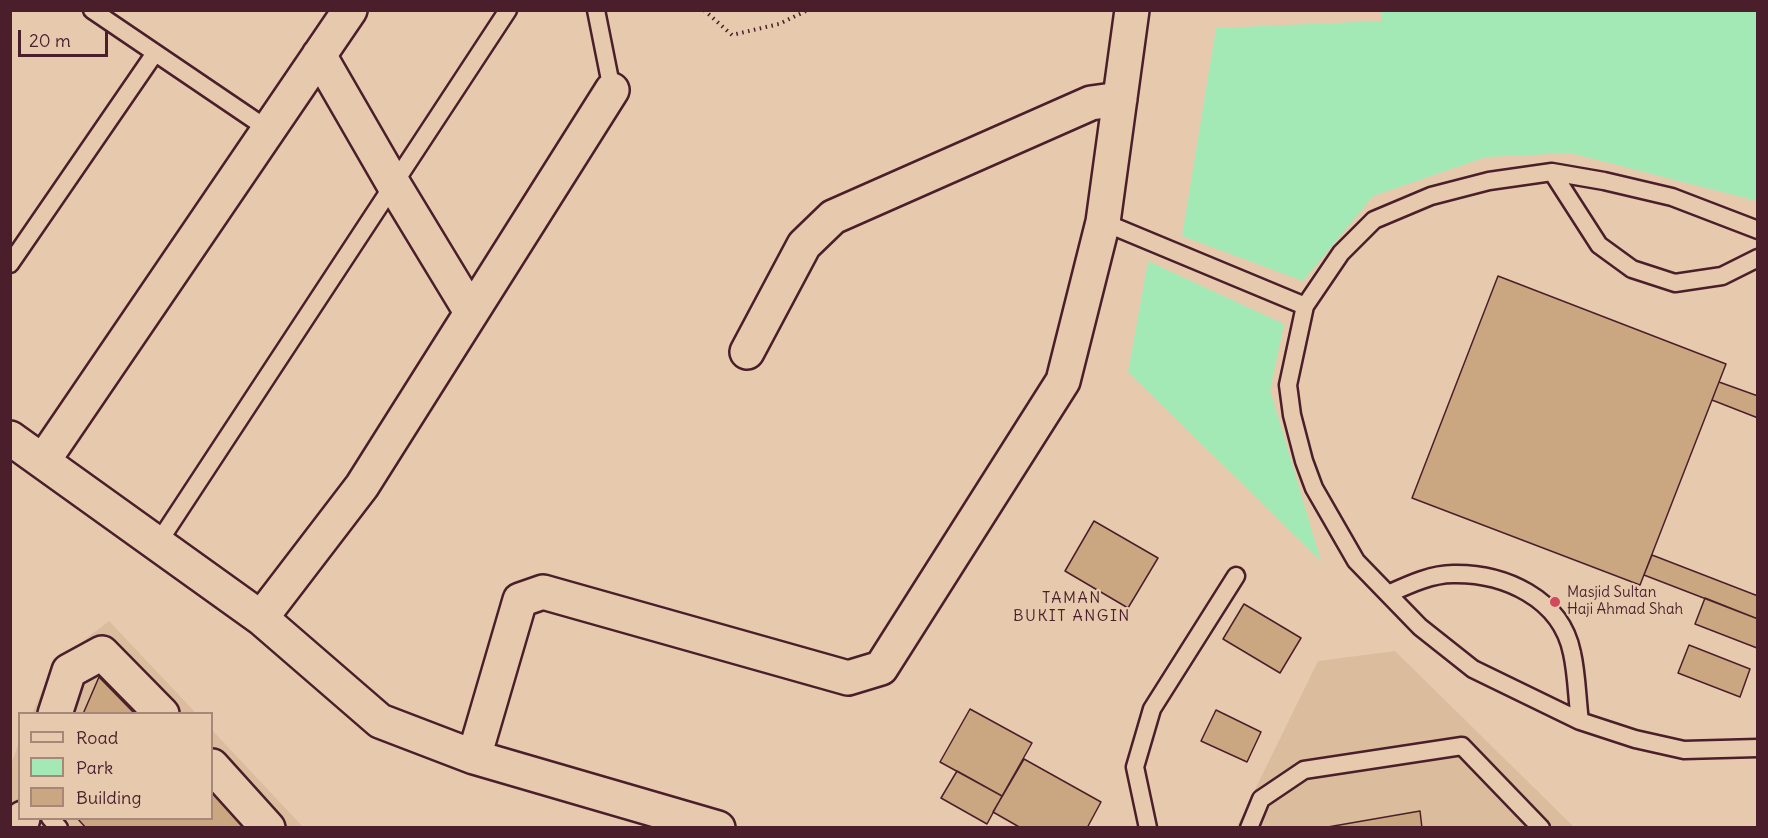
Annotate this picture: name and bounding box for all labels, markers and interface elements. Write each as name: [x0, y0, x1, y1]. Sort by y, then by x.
scale bar: [21, 18, 111, 56]
text: 20 m: [29, 29, 71, 52]
place label: Masjid Sultan Haji Ahmad Shah: [1567, 584, 1683, 619]
district label: TAMAN BUKIT ANGIN: [1013, 588, 1131, 626]
marker: Masjid Sultan Haji Ahmad Shah: [1548, 595, 1562, 609]
legend: [18, 712, 213, 820]
text: Road: [76, 726, 118, 749]
text: Park: [76, 756, 113, 779]
text: Building: [76, 786, 141, 809]

